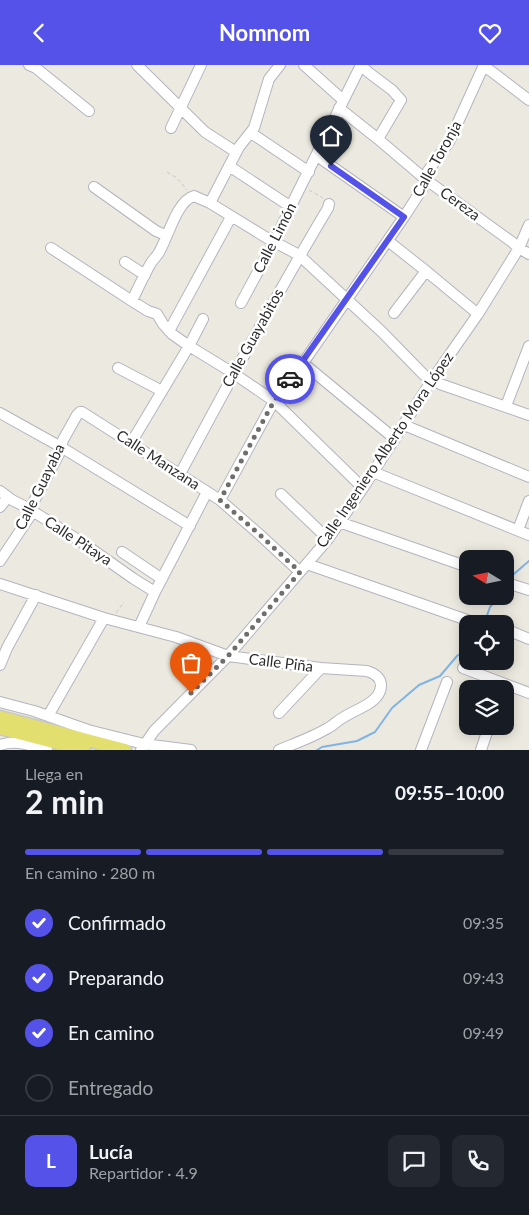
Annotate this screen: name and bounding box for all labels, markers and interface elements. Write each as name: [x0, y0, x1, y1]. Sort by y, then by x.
icon: back: [25, 19, 53, 47]
text: Nomnom: [219, 19, 310, 46]
icon: heart: [476, 19, 504, 47]
pin: [310, 115, 352, 166]
street label: Calle Toronja: [408, 117, 464, 200]
icon: home: [317, 122, 345, 150]
street label: Cereza: [437, 183, 484, 224]
street label: Calle Limón: [249, 199, 300, 276]
street label: Calle Guayabitos: [218, 285, 287, 390]
street label: Calle Ingeniero Alberto Mora López: [312, 348, 457, 551]
courier: [265, 354, 315, 404]
icon: car: [276, 365, 304, 393]
street label: Calle Manzana: [113, 425, 204, 493]
street label: Calle Guayaba: [10, 441, 68, 533]
street label: Calle Pitaya: [42, 512, 116, 569]
north arrow: [459, 550, 514, 605]
map controls: [459, 550, 514, 735]
button: locate: [459, 615, 514, 670]
pin: [170, 642, 212, 693]
icon: bag: [177, 649, 205, 677]
street label: Calle Piña: [248, 649, 314, 675]
button: layers: [459, 680, 514, 735]
text: Llega en: [25, 764, 83, 783]
text: 09:55–10:00: [395, 781, 504, 804]
text: 2 min: [25, 782, 104, 821]
text: En camino · 280 m: [25, 863, 155, 882]
icon: check: [25, 909, 53, 937]
text: Confirmado: [68, 911, 166, 934]
text: 09:35: [463, 913, 504, 932]
icon: check: [25, 964, 53, 992]
text: Preparando: [68, 966, 164, 989]
text: 09:43: [463, 968, 504, 987]
icon: check: [25, 1019, 53, 1047]
text: En camino: [68, 1021, 154, 1044]
text: 09:49: [463, 1023, 504, 1042]
text: Entregado: [68, 1076, 153, 1099]
button: chat: [388, 1135, 440, 1187]
button: phone: [452, 1135, 504, 1187]
text: Lucía: [89, 1140, 133, 1163]
text: L: [46, 1149, 56, 1172]
text: Repartidor · 4.9: [89, 1163, 198, 1182]

